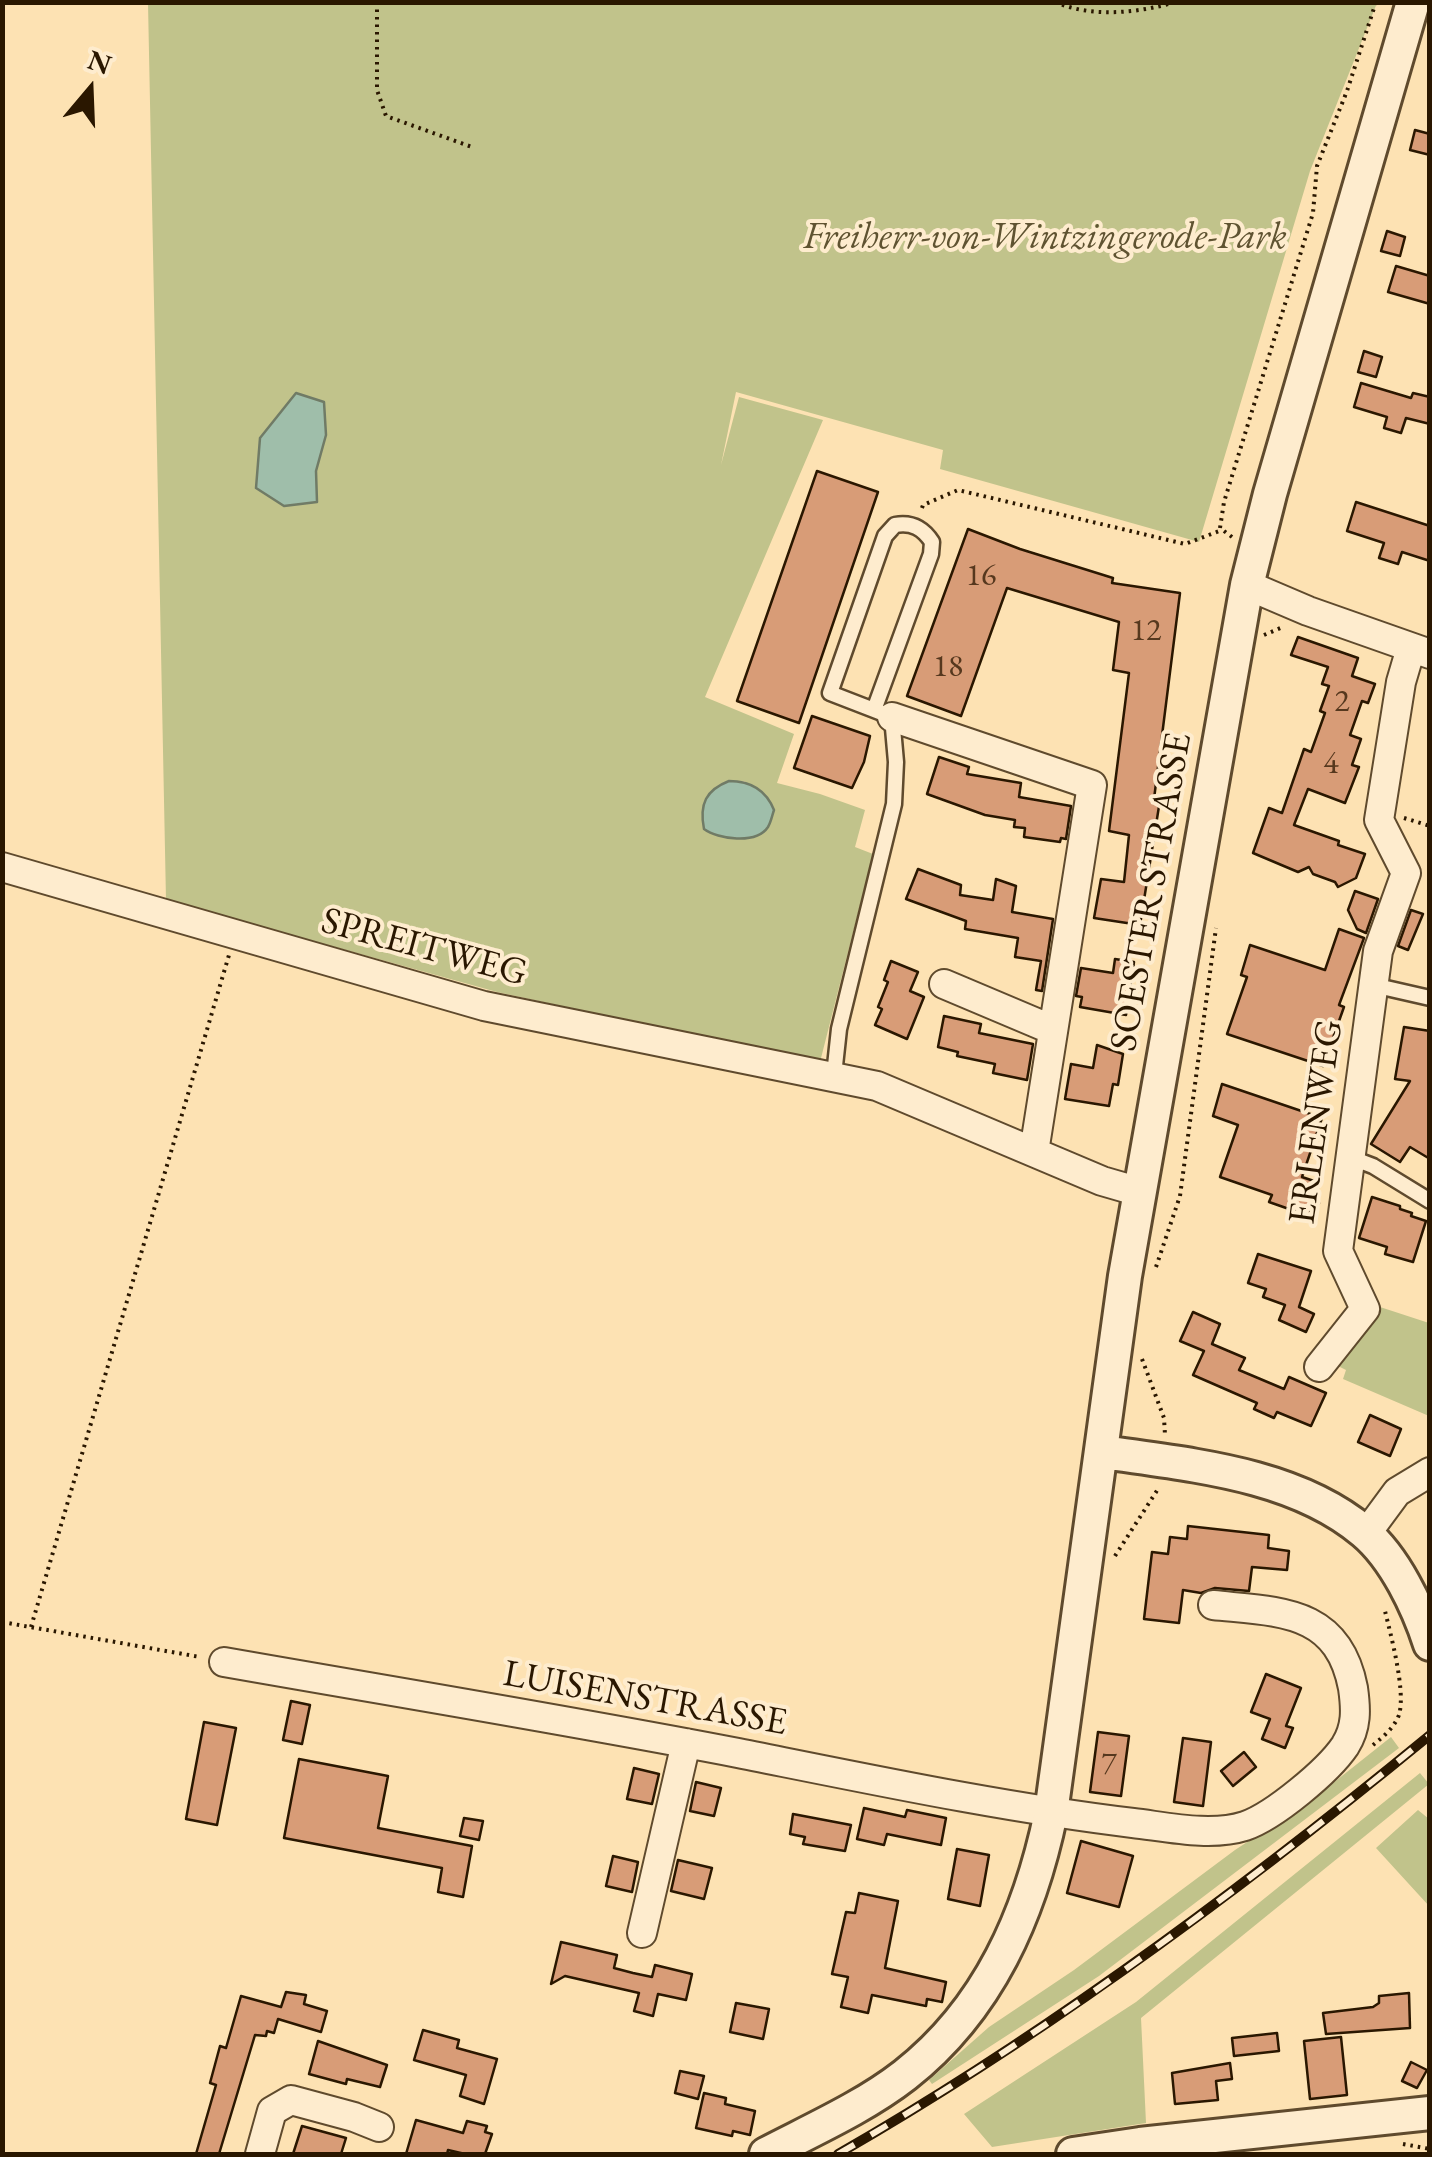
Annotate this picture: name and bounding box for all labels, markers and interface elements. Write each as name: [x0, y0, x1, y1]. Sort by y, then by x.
north arrow: [40, 40, 140, 140]
text: N: [83, 41, 116, 82]
park label: Freiherr-von-Wintzingerode-Park: [803, 215, 1287, 261]
house number: 16: [966, 557, 996, 595]
house number: 12: [1131, 612, 1161, 650]
house number: 18: [933, 648, 963, 686]
house number: 2: [1334, 683, 1350, 721]
street label: SOESTER STRASSE: [1102, 729, 1202, 1055]
house number: 4: [1323, 745, 1339, 783]
street label: SPREITWEG: [316, 899, 532, 997]
street label: ERLENWEG: [1280, 1017, 1354, 1227]
street label: LUISENSTRASSE: [500, 1652, 790, 1746]
house number: 7: [1101, 1745, 1117, 1783]

